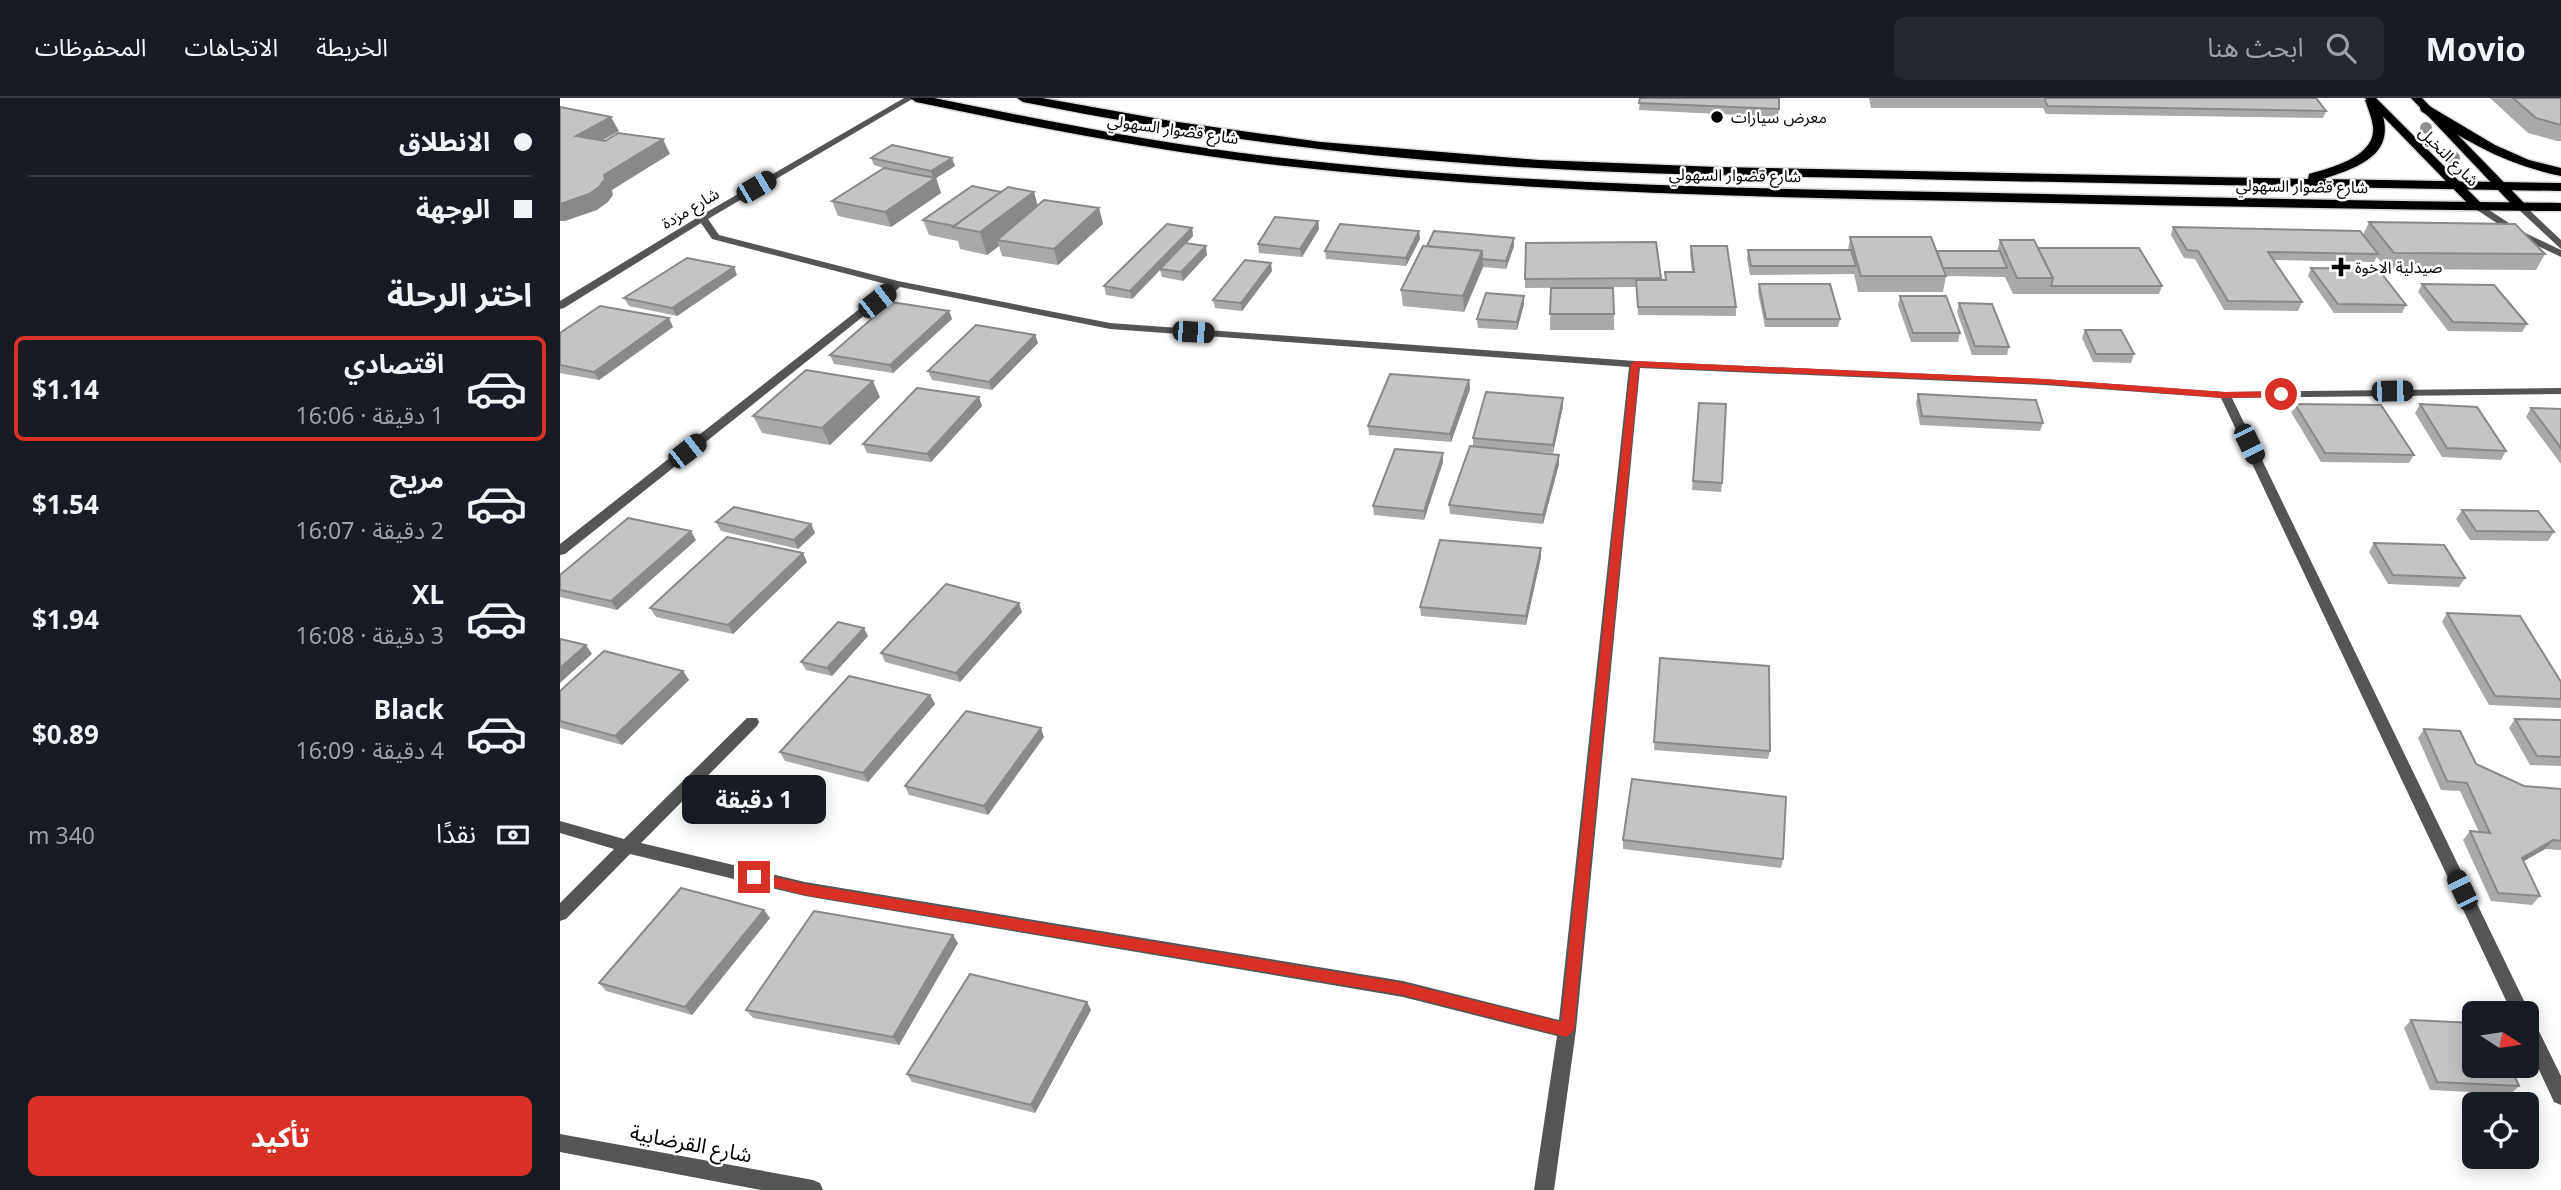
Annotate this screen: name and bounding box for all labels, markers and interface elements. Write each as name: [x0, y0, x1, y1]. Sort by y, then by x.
search box: [1894, 17, 2384, 80]
text: Movio: [2426, 26, 2526, 71]
text: ابحث هنا: [2207, 29, 2304, 65]
icon: search: [2322, 29, 2360, 67]
text: المحفوظات: [35, 30, 146, 63]
text: الاتجاهات: [184, 30, 278, 63]
text: الخريطة: [316, 30, 388, 63]
place label: معرض سيارات: [1731, 106, 1827, 128]
street label: شارع قضوار السهولي: [1106, 109, 1240, 151]
marker: معرض سيارات: [1709, 109, 1725, 125]
street label: شارع النخيل: [2413, 121, 2484, 192]
text: الانطلاق: [399, 123, 490, 159]
street label: شارع قضوار السهولي: [1669, 163, 1801, 189]
car: [733, 167, 780, 207]
street label: شارع قضوار السهولي: [2236, 174, 2368, 200]
street label: شارع مزدة: [657, 182, 724, 236]
text: الوجهة: [416, 190, 490, 226]
place label: صيدلية الاخوة: [2355, 256, 2443, 278]
marker: صيدلية الاخوة: [2333, 259, 2349, 275]
text: اختر الرحلة: [387, 272, 532, 315]
car: [854, 280, 901, 322]
car: [1172, 320, 1215, 344]
text: اقتصادي: [344, 345, 444, 381]
icon: car: [465, 357, 528, 420]
text: $1.14: [32, 371, 99, 407]
route start: [2265, 378, 2297, 410]
car: [2371, 380, 2414, 402]
text: 1 دقيقة · 16:06: [296, 399, 444, 431]
car: [2231, 421, 2268, 467]
car: [664, 430, 711, 472]
text: مريح: [389, 460, 444, 496]
icon: car: [465, 472, 528, 535]
text: $1.54: [32, 486, 99, 522]
text: 2 دقيقة · 16:07: [296, 514, 444, 546]
text: XL: [412, 576, 444, 612]
icon: car: [465, 587, 528, 650]
text: $1.94: [32, 601, 99, 637]
text: 3 دقيقة · 16:08: [296, 619, 444, 651]
text: Black: [374, 691, 444, 727]
icon: car: [465, 702, 528, 765]
text: $0.89: [32, 716, 99, 752]
text: 4 دقيقة · 16:09: [296, 734, 444, 766]
callout: 1 دقيقة: [682, 776, 826, 824]
text: 1 دقيقة: [715, 783, 793, 815]
text: نقدًا: [436, 815, 476, 851]
icon: cash: [494, 816, 532, 854]
text: 340 m: [28, 819, 95, 851]
route end: [738, 861, 770, 893]
car: [2444, 867, 2481, 913]
north arrow: [2462, 1001, 2539, 1078]
map controls: [2462, 1001, 2539, 1169]
button: locate: [2462, 1092, 2539, 1169]
button: تأكيد: [28, 1096, 532, 1176]
street label: شارع القرضابية: [627, 1117, 755, 1171]

